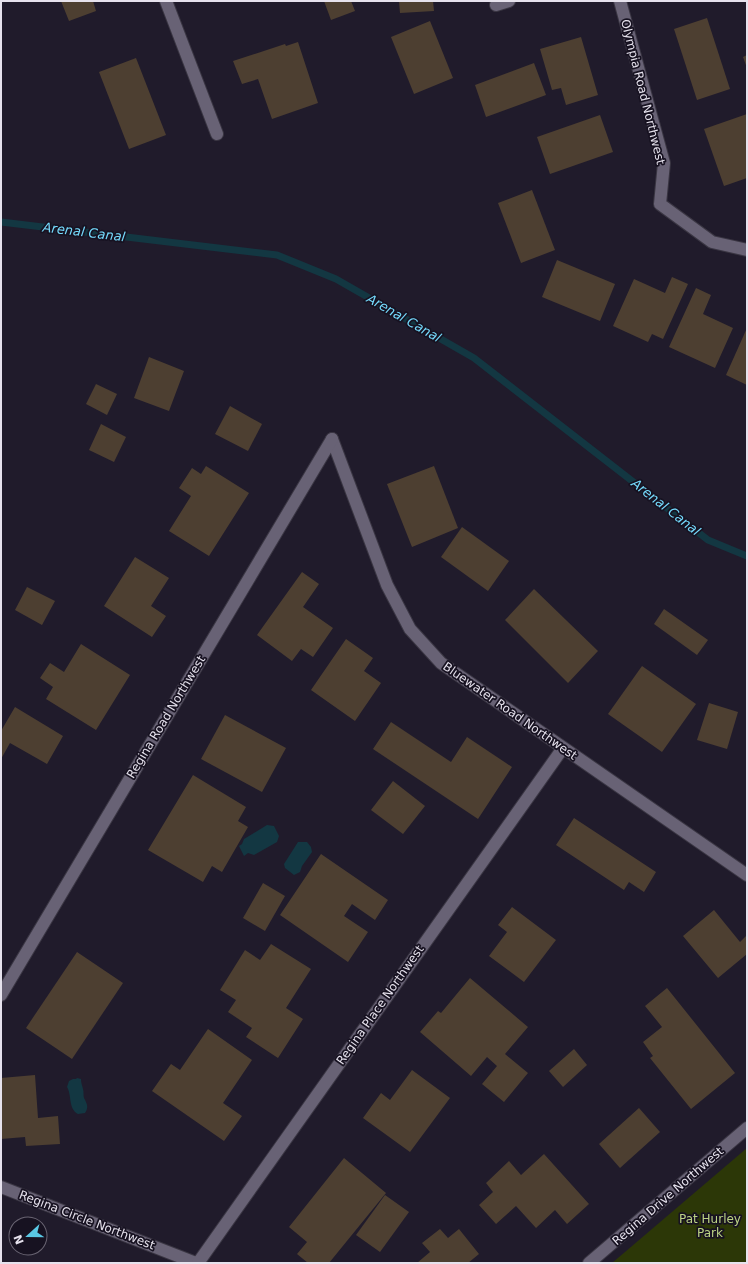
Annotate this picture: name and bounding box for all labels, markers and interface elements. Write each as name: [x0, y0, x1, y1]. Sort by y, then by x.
street label: Olympia Road Northwest: [618, 18, 668, 166]
water label: Arenal Canal: [41, 219, 127, 245]
water label: Arenal Canal: [363, 290, 444, 345]
water label: Arenal Canal: [628, 475, 704, 539]
street label: Regina Road Northwest: [124, 653, 208, 781]
street label: Bluewater Road Northwest: [440, 659, 580, 763]
street label: Regina Place Northwest: [333, 942, 427, 1067]
street label: Regina Drive Northwest: [610, 1144, 727, 1248]
street label: Regina Circle Northwest: [17, 1187, 157, 1253]
park label: Pat Hurley Park: [679, 1212, 741, 1240]
north arrow: [8, 1216, 48, 1256]

